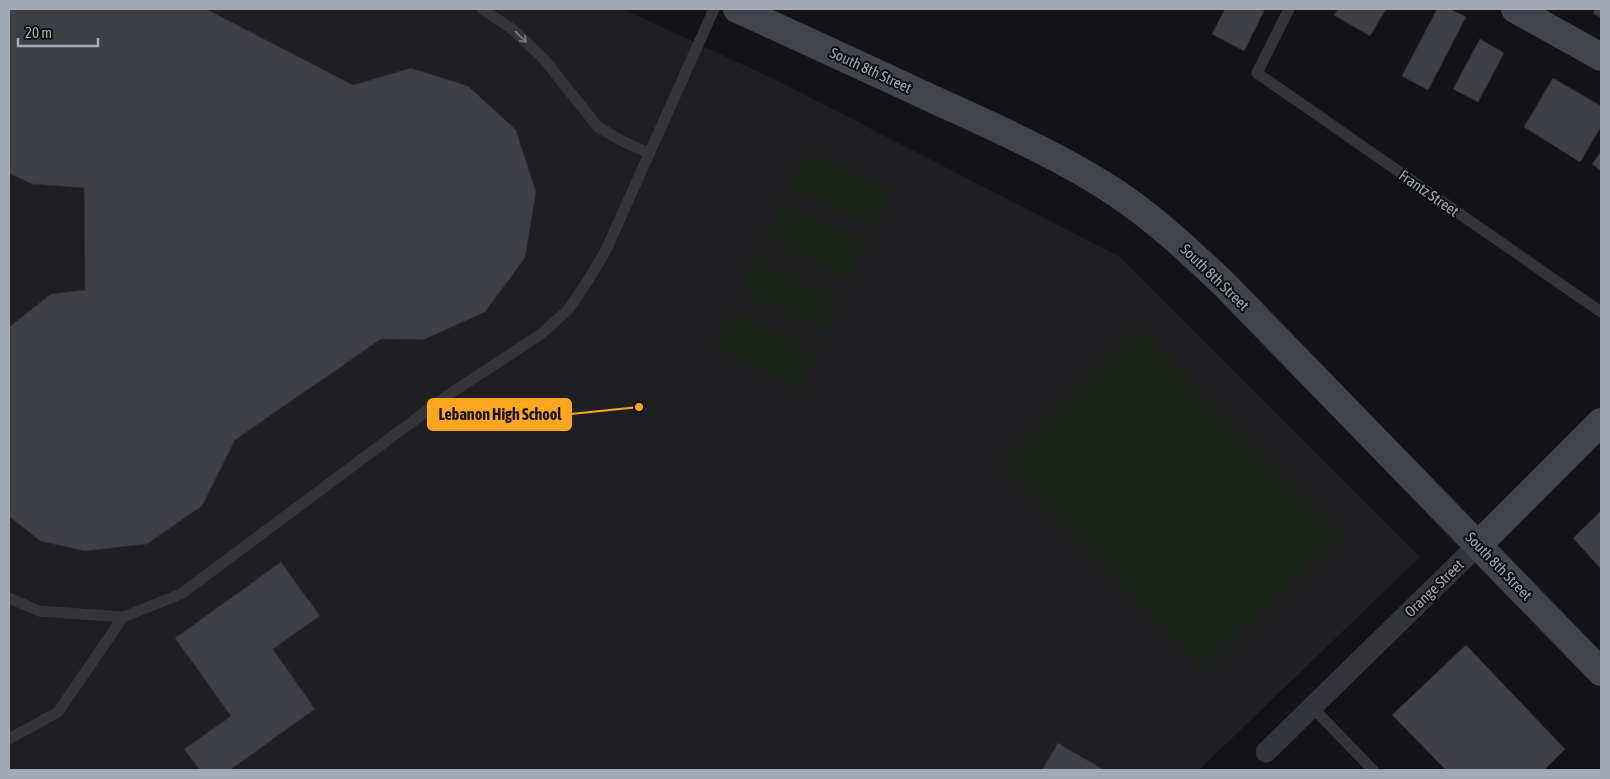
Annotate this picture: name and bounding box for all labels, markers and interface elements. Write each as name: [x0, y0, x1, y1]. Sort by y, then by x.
scale bar: [18, 15, 98, 47]
text: 20 m: [25, 24, 52, 41]
one-way arrow: [515, 31, 527, 43]
street label: South 8th Street: [828, 44, 914, 96]
street label: Frantz Street: [1396, 166, 1462, 220]
street label: South 8th Street: [1177, 240, 1253, 314]
callout: Lebanon High School: [428, 399, 571, 430]
text: Lebanon High School: [438, 405, 562, 423]
street label: South 8th Street: [1462, 528, 1536, 604]
street label: Orange Street: [1401, 556, 1467, 620]

